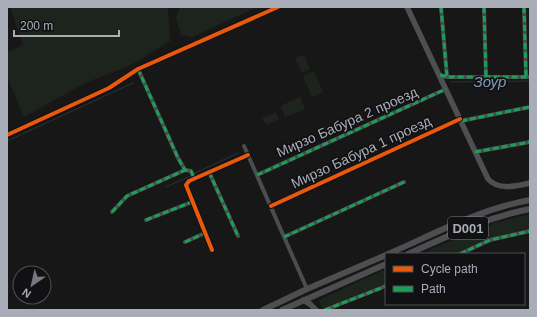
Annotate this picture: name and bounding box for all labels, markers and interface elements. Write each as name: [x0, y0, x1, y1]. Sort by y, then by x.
scale bar: [14, 12, 119, 38]
text: 200 m: [20, 19, 53, 33]
water label: Зоур: [474, 73, 506, 90]
street label: Мирзо Бабура 2 проезд: [274, 84, 420, 160]
street label: Мирзо Бабура 1 проезд: [288, 112, 434, 192]
road number: D001: [448, 217, 488, 239]
legend: [385, 253, 525, 305]
text: Cycle path: [421, 262, 478, 276]
north arrow: [12, 265, 52, 305]
text: Path: [421, 282, 446, 296]
text: N: [20, 286, 33, 300]

